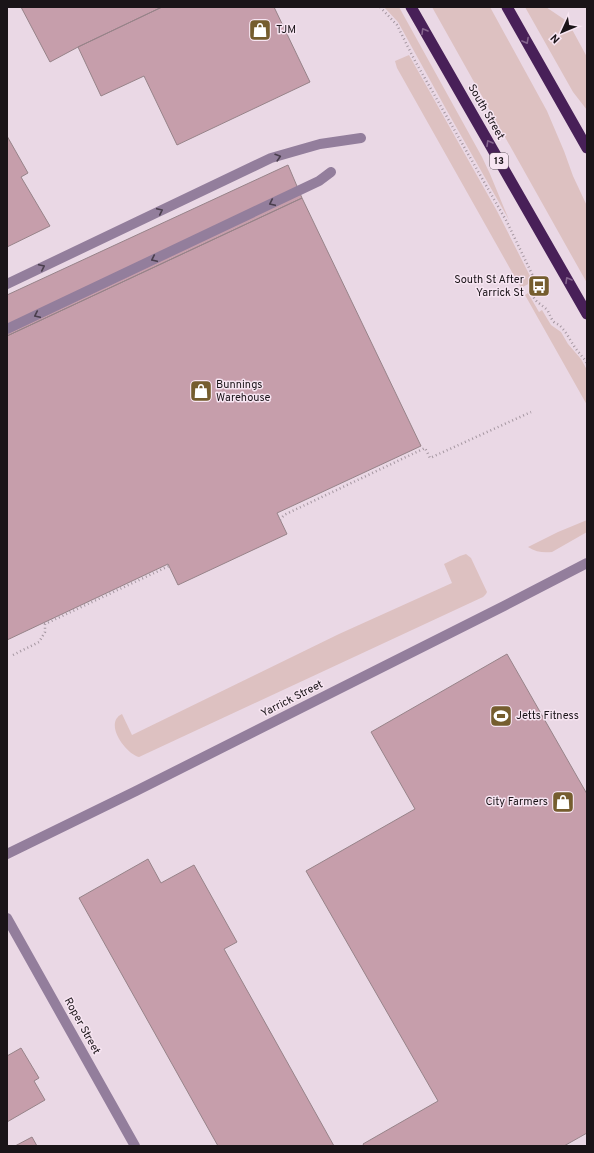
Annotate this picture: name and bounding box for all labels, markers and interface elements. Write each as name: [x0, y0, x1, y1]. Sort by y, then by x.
north arrow: [542, 12, 582, 52]
shop icon: TJM: [247, 17, 273, 43]
place label: TJM: [276, 23, 296, 37]
one-way arrow: [422, 28, 429, 35]
text: N: [548, 31, 563, 46]
one-way arrow: [522, 37, 529, 44]
street label: South Street: [465, 82, 507, 142]
one-way arrow: [486, 140, 493, 147]
one-way arrow: [274, 153, 281, 162]
road number: 13: [490, 153, 508, 169]
one-way arrow: [268, 198, 276, 206]
one-way arrow: [155, 208, 163, 216]
one-way arrow: [151, 254, 159, 262]
one-way arrow: [38, 264, 46, 272]
place label: South St After Yarrick St: [454, 273, 525, 300]
bus stop icon: South St After Yarrick St: [526, 273, 552, 299]
one-way arrow: [565, 277, 572, 284]
one-way arrow: [34, 310, 41, 318]
shop icon: Bunnings Warehouse: [188, 378, 214, 404]
place label: Bunnings Warehouse: [216, 378, 271, 405]
street label: Yarrick Street: [259, 677, 325, 721]
sports icon: Jetts Fitness: [488, 703, 514, 729]
place label: Jetts Fitness: [516, 709, 579, 723]
shop icon: City Farmers: [550, 789, 576, 815]
place label: City Farmers: [485, 795, 548, 809]
street label: Roper Street: [61, 995, 103, 1057]

